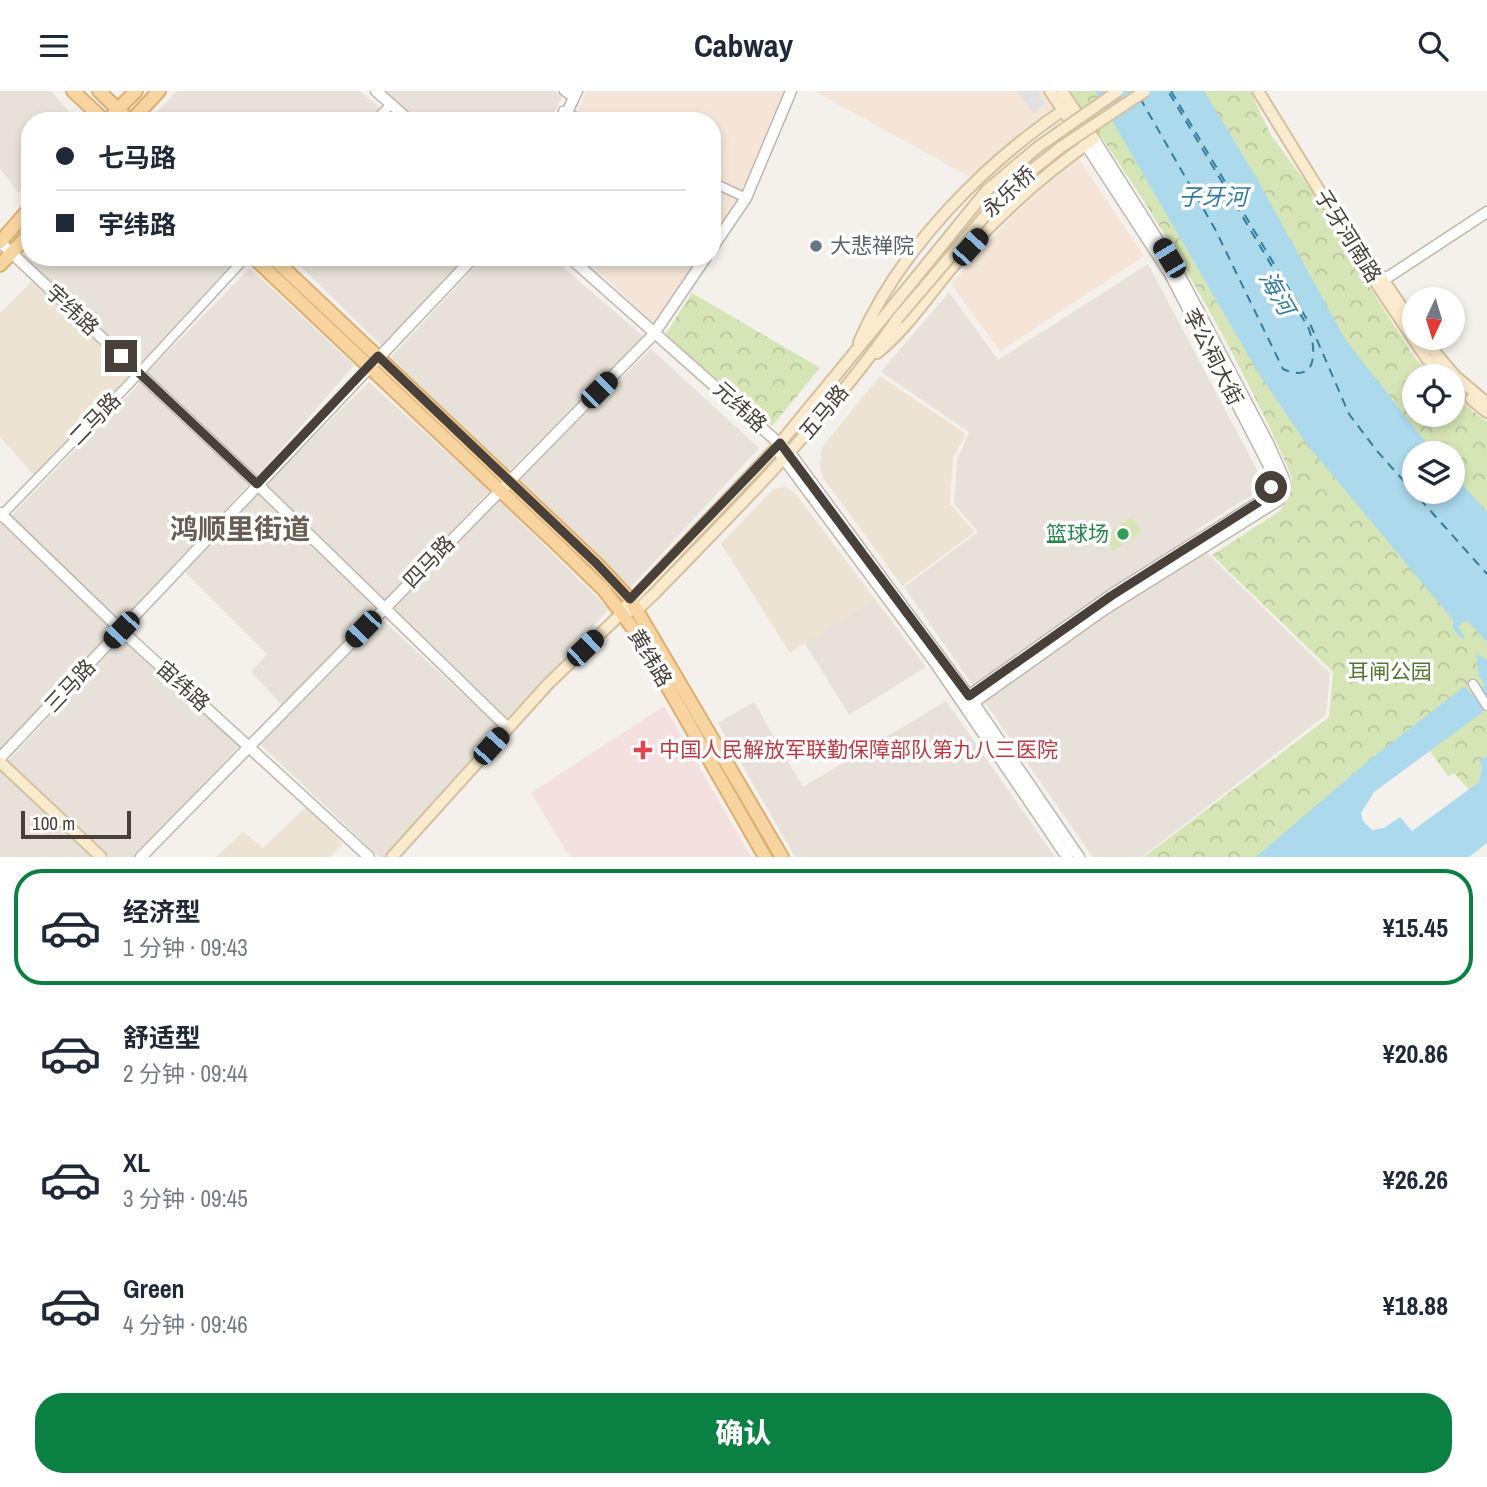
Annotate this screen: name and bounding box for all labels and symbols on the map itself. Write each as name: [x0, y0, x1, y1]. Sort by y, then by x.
street label: 永乐桥: [976, 160, 1042, 224]
water label: 子牙河: [1179, 181, 1252, 212]
street label: 子牙河南路: [1308, 184, 1389, 288]
car: [949, 224, 992, 270]
place label: 大悲禅院: [830, 231, 914, 260]
car: [1150, 235, 1189, 281]
marker: 大悲禅院: [808, 238, 824, 254]
water label: 海河: [1253, 265, 1304, 324]
street label: 宇纬路: [39, 278, 105, 342]
north arrow: [1402, 287, 1465, 350]
street label: 李公祠大街: [1177, 303, 1250, 410]
route end: [105, 340, 137, 372]
car: [577, 368, 622, 412]
street label: 元纬路: [707, 375, 773, 438]
street label: 五马路: [792, 378, 855, 445]
street label: 二马路: [62, 386, 127, 451]
route start: [1255, 471, 1287, 503]
district label: 鸿顺里街道: [170, 510, 310, 548]
place label: 篮球场: [1046, 519, 1109, 548]
marker: 篮球场: [1115, 526, 1131, 542]
street label: 四马路: [396, 529, 461, 594]
car: [99, 607, 144, 653]
car: [341, 607, 386, 651]
street label: 黄纬路: [622, 623, 679, 692]
car: [563, 626, 608, 670]
street label: 三马路: [38, 653, 102, 719]
street label: 宙纬路: [150, 654, 216, 717]
park label: 耳闸公园: [1348, 657, 1432, 686]
car: [470, 723, 513, 769]
place label: 中国人民解放军联勤保障部队第九八三医院: [659, 735, 1058, 764]
marker: 中国人民解放军联勤保障部队第九八三医院: [633, 740, 653, 760]
scale bar: [21, 808, 131, 840]

